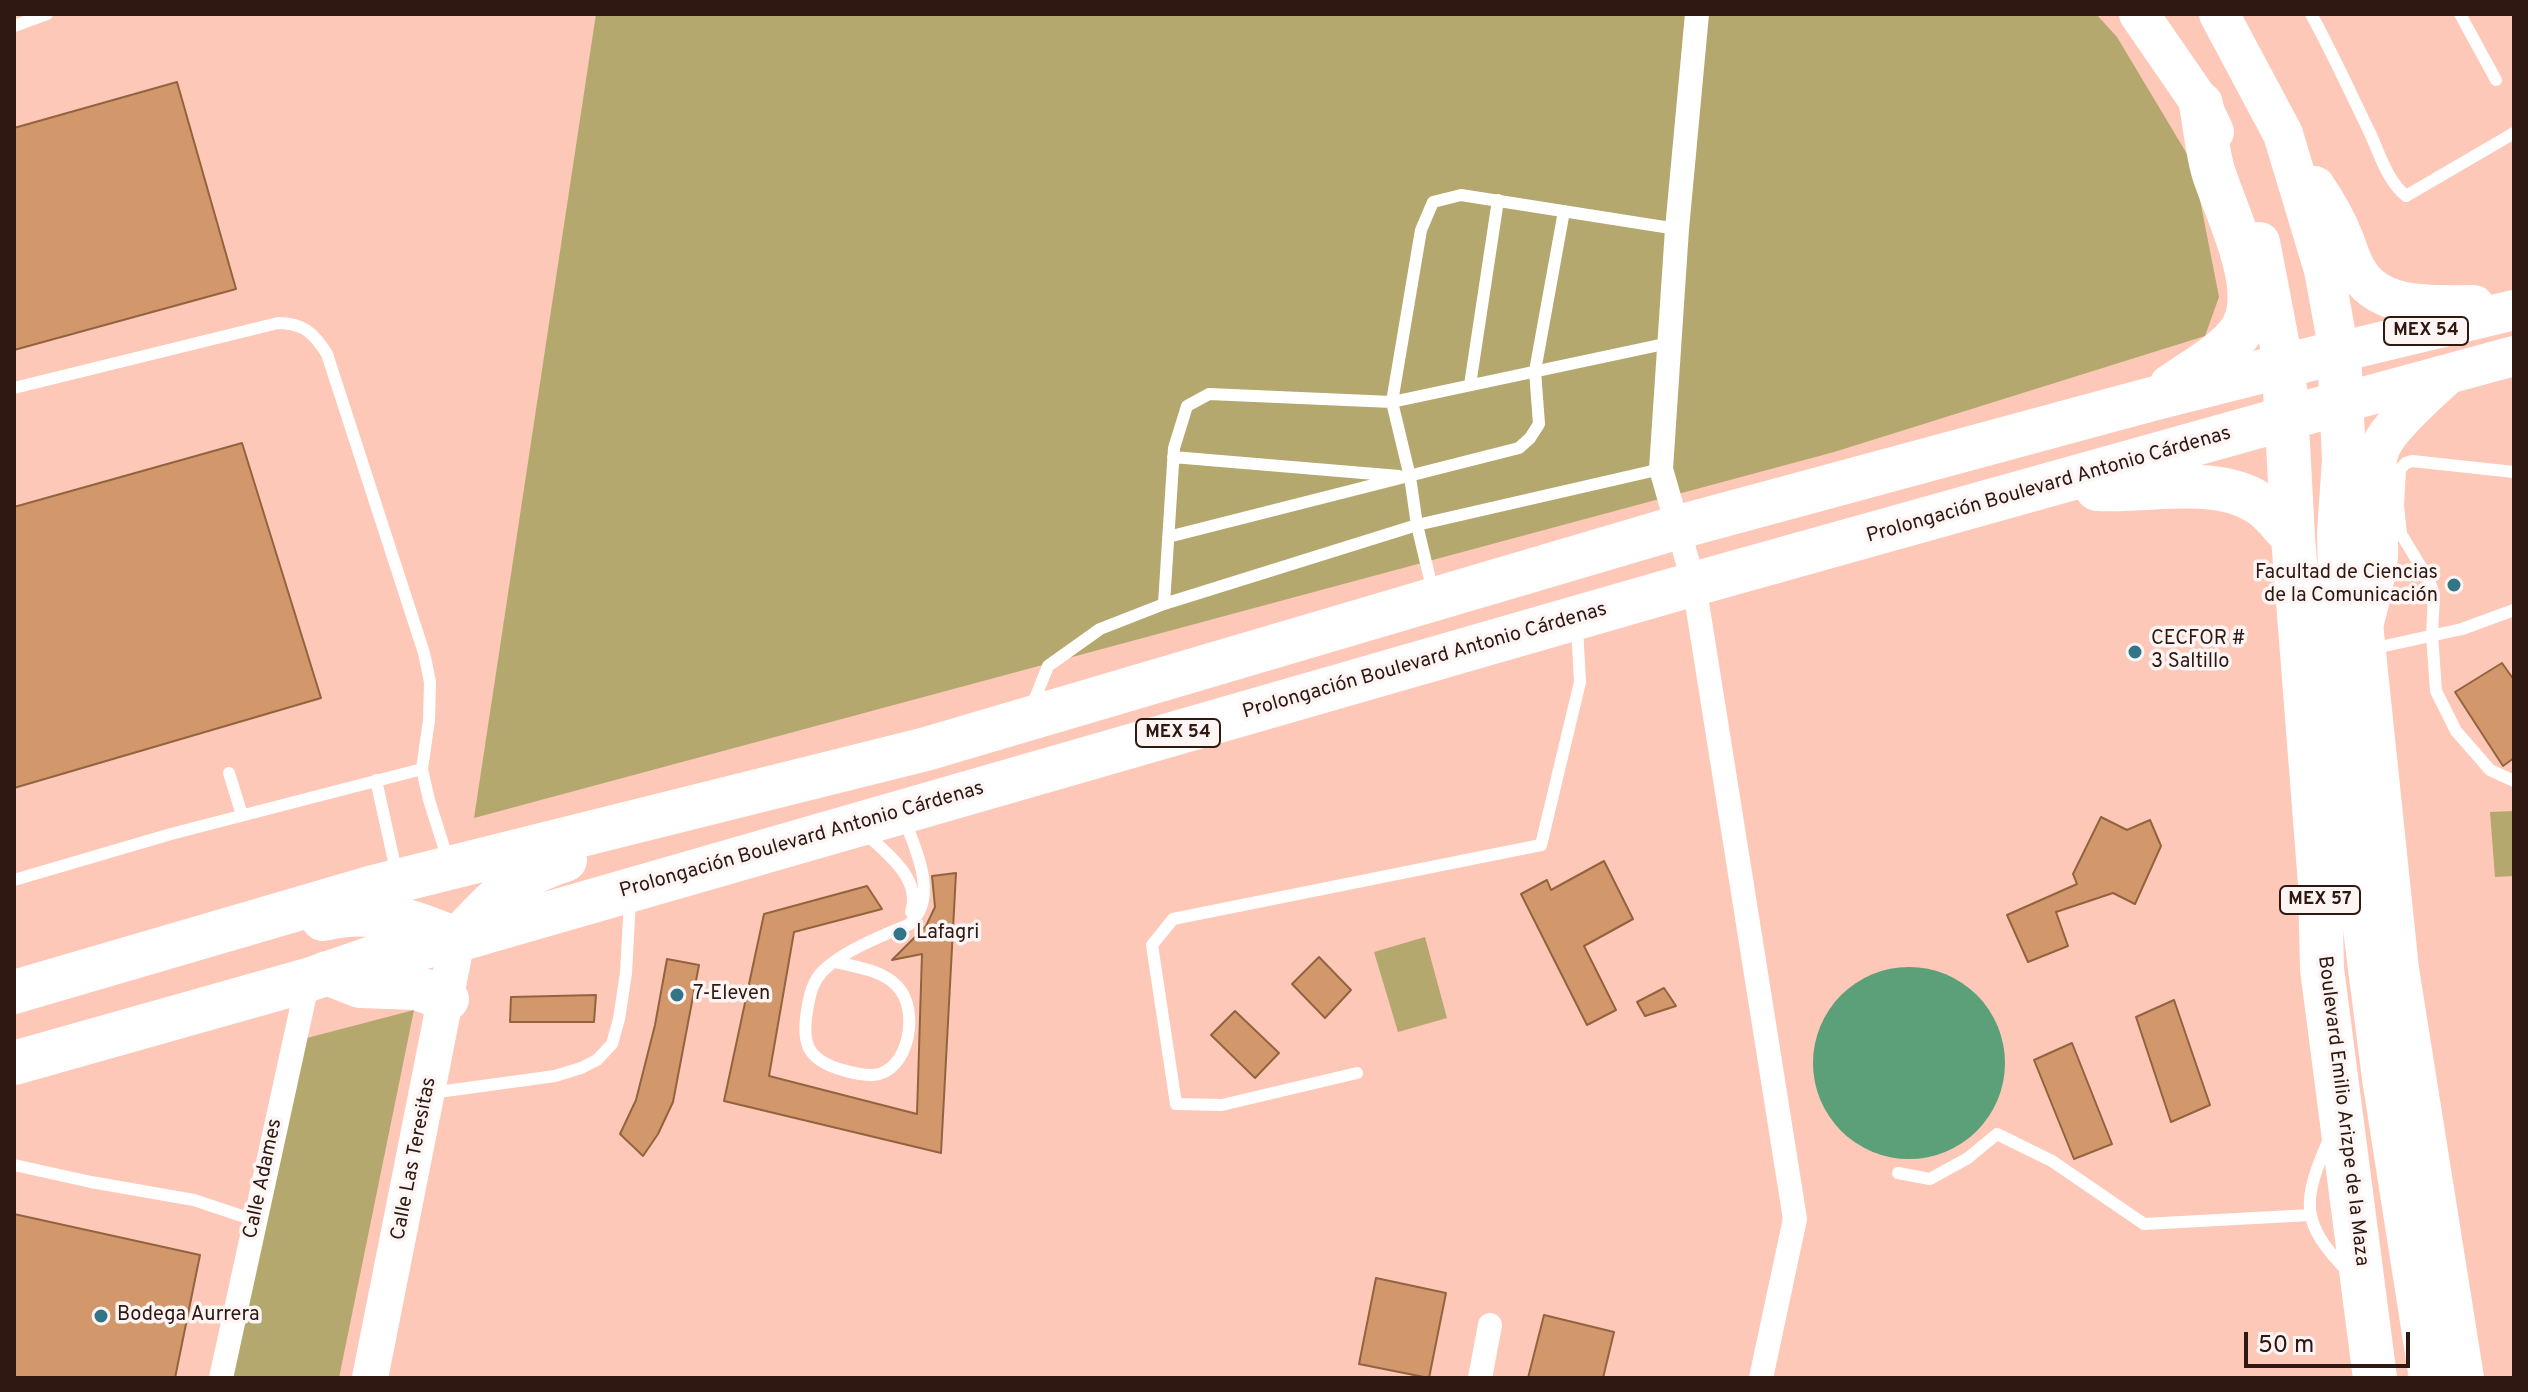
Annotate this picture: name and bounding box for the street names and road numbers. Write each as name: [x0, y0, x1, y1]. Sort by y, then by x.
road number: MEX 54: [2384, 317, 2468, 345]
street label: Prolongación Boulevard Antonio Cárdenas: [1864, 422, 2234, 550]
street label: Prolongación Boulevard Antonio Cárdenas: [1240, 598, 1610, 726]
road number: MEX 54: [1136, 719, 1220, 747]
street label: Prolongación Boulevard Antonio Cárdenas: [617, 777, 987, 905]
road number: MEX 57: [2280, 886, 2360, 914]
street label: Boulevard Emilio Arizpe de la Maza: [2311, 954, 2373, 1268]
street label: Calle Las Teresitas: [387, 1075, 443, 1243]
street label: Calle Adames: [240, 1117, 288, 1241]

